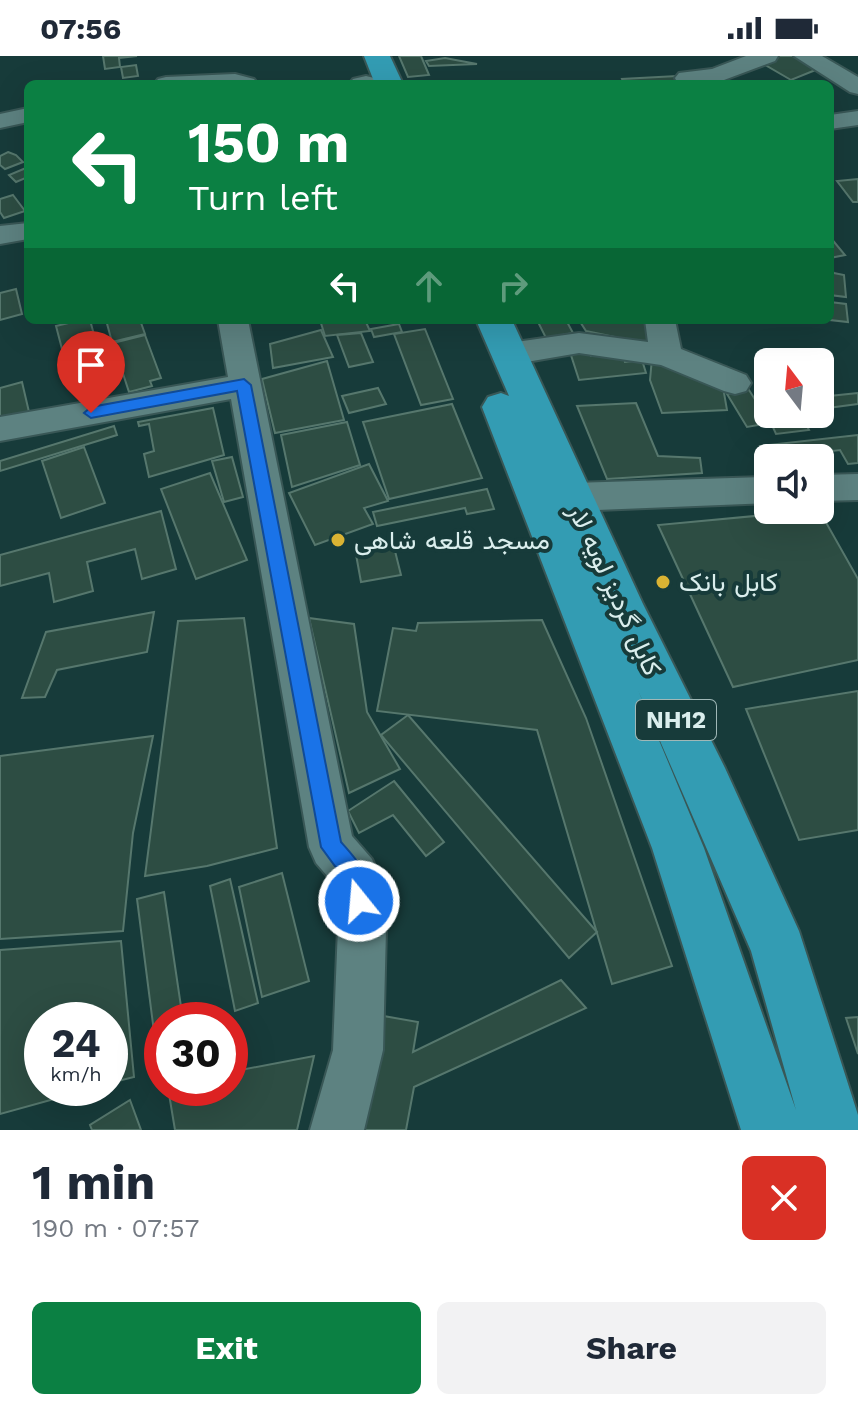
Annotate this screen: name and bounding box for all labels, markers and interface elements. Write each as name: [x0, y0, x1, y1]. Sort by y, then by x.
text: 07:56: [40, 11, 121, 46]
text: 150 m: [188, 110, 350, 176]
icon: left: [56, 112, 160, 216]
text: Turn left: [188, 177, 338, 219]
icon: left: [323, 264, 367, 308]
icon: ahead: [407, 264, 451, 308]
icon: right: [491, 264, 535, 308]
pin: [57, 331, 125, 413]
icon: arrive: [69, 343, 113, 387]
north arrow: [754, 348, 834, 428]
map controls: [754, 348, 834, 524]
button: sound: [754, 444, 834, 524]
street label: کابل گردیز لویه لار: [561, 499, 668, 681]
place label: مسجد قلعه شاهی: [354, 525, 550, 556]
marker: مسجد قلعه شاهی: [329, 531, 347, 549]
place label: کابل بانک: [679, 567, 778, 598]
marker: کابل بانک: [654, 573, 672, 591]
road number: NH12: [636, 700, 716, 740]
position arrow: [317, 859, 401, 943]
speed limit sign: 30: [144, 1002, 248, 1106]
text: 24: [51, 1020, 101, 1067]
text: km/h: [50, 1062, 102, 1086]
text: 1 min: [32, 1154, 155, 1211]
button: close: [742, 1156, 826, 1240]
text: 190 m · 07:57: [32, 1213, 199, 1243]
button: Exit: [32, 1302, 421, 1394]
button: Share: [437, 1302, 826, 1394]

